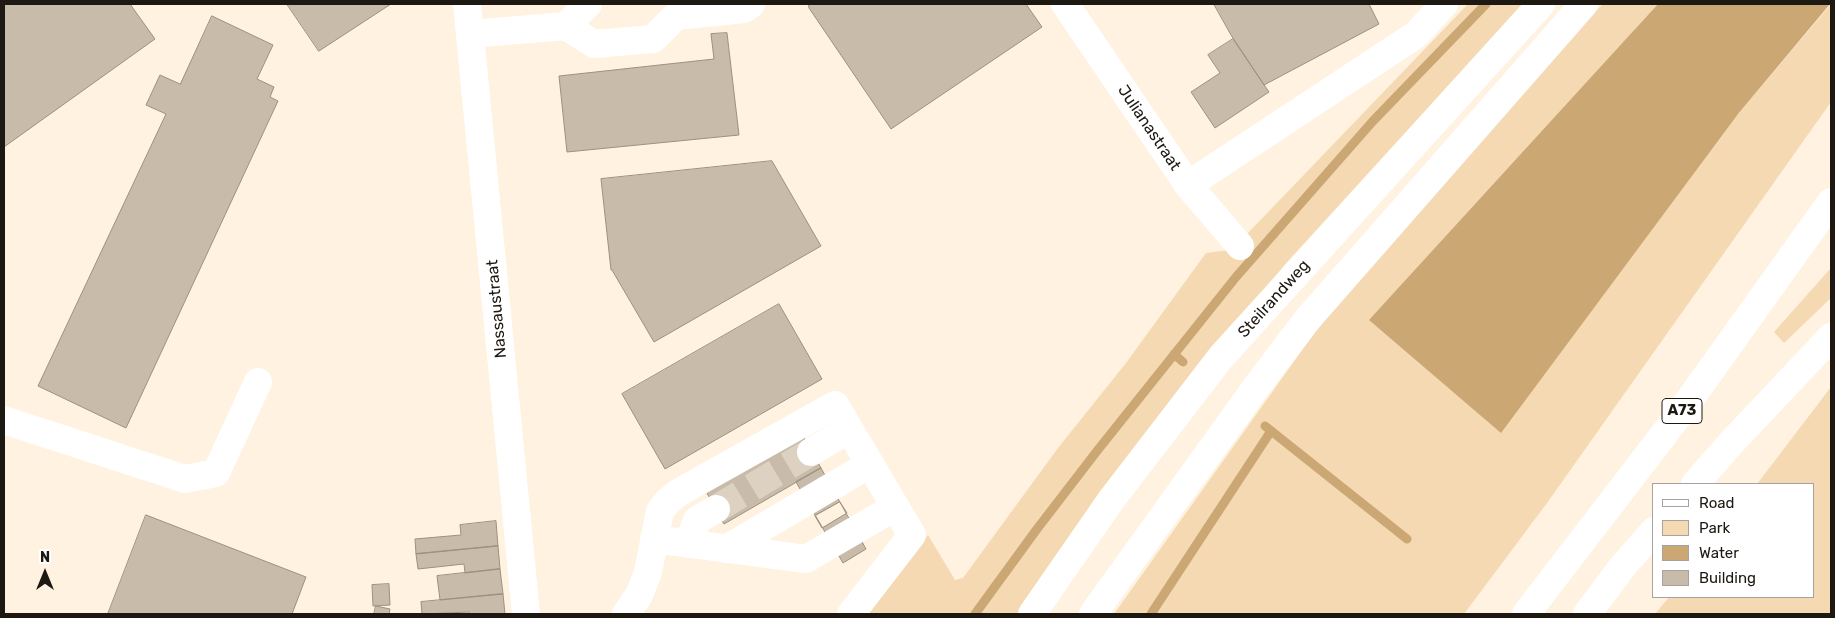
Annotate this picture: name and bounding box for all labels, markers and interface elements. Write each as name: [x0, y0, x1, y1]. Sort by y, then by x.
street label: Julianastraat: [1113, 82, 1185, 174]
street label: Steilrandweg: [1234, 256, 1314, 342]
street label: Nassaustraat: [483, 259, 511, 359]
road number: A73: [1662, 398, 1702, 424]
legend: [1652, 483, 1815, 598]
text: Road: [1699, 494, 1735, 512]
text: Park: [1699, 519, 1730, 537]
text: Water: [1699, 544, 1739, 562]
north arrow: [20, 548, 70, 598]
text: N: [40, 549, 50, 566]
text: Building: [1699, 569, 1756, 587]

